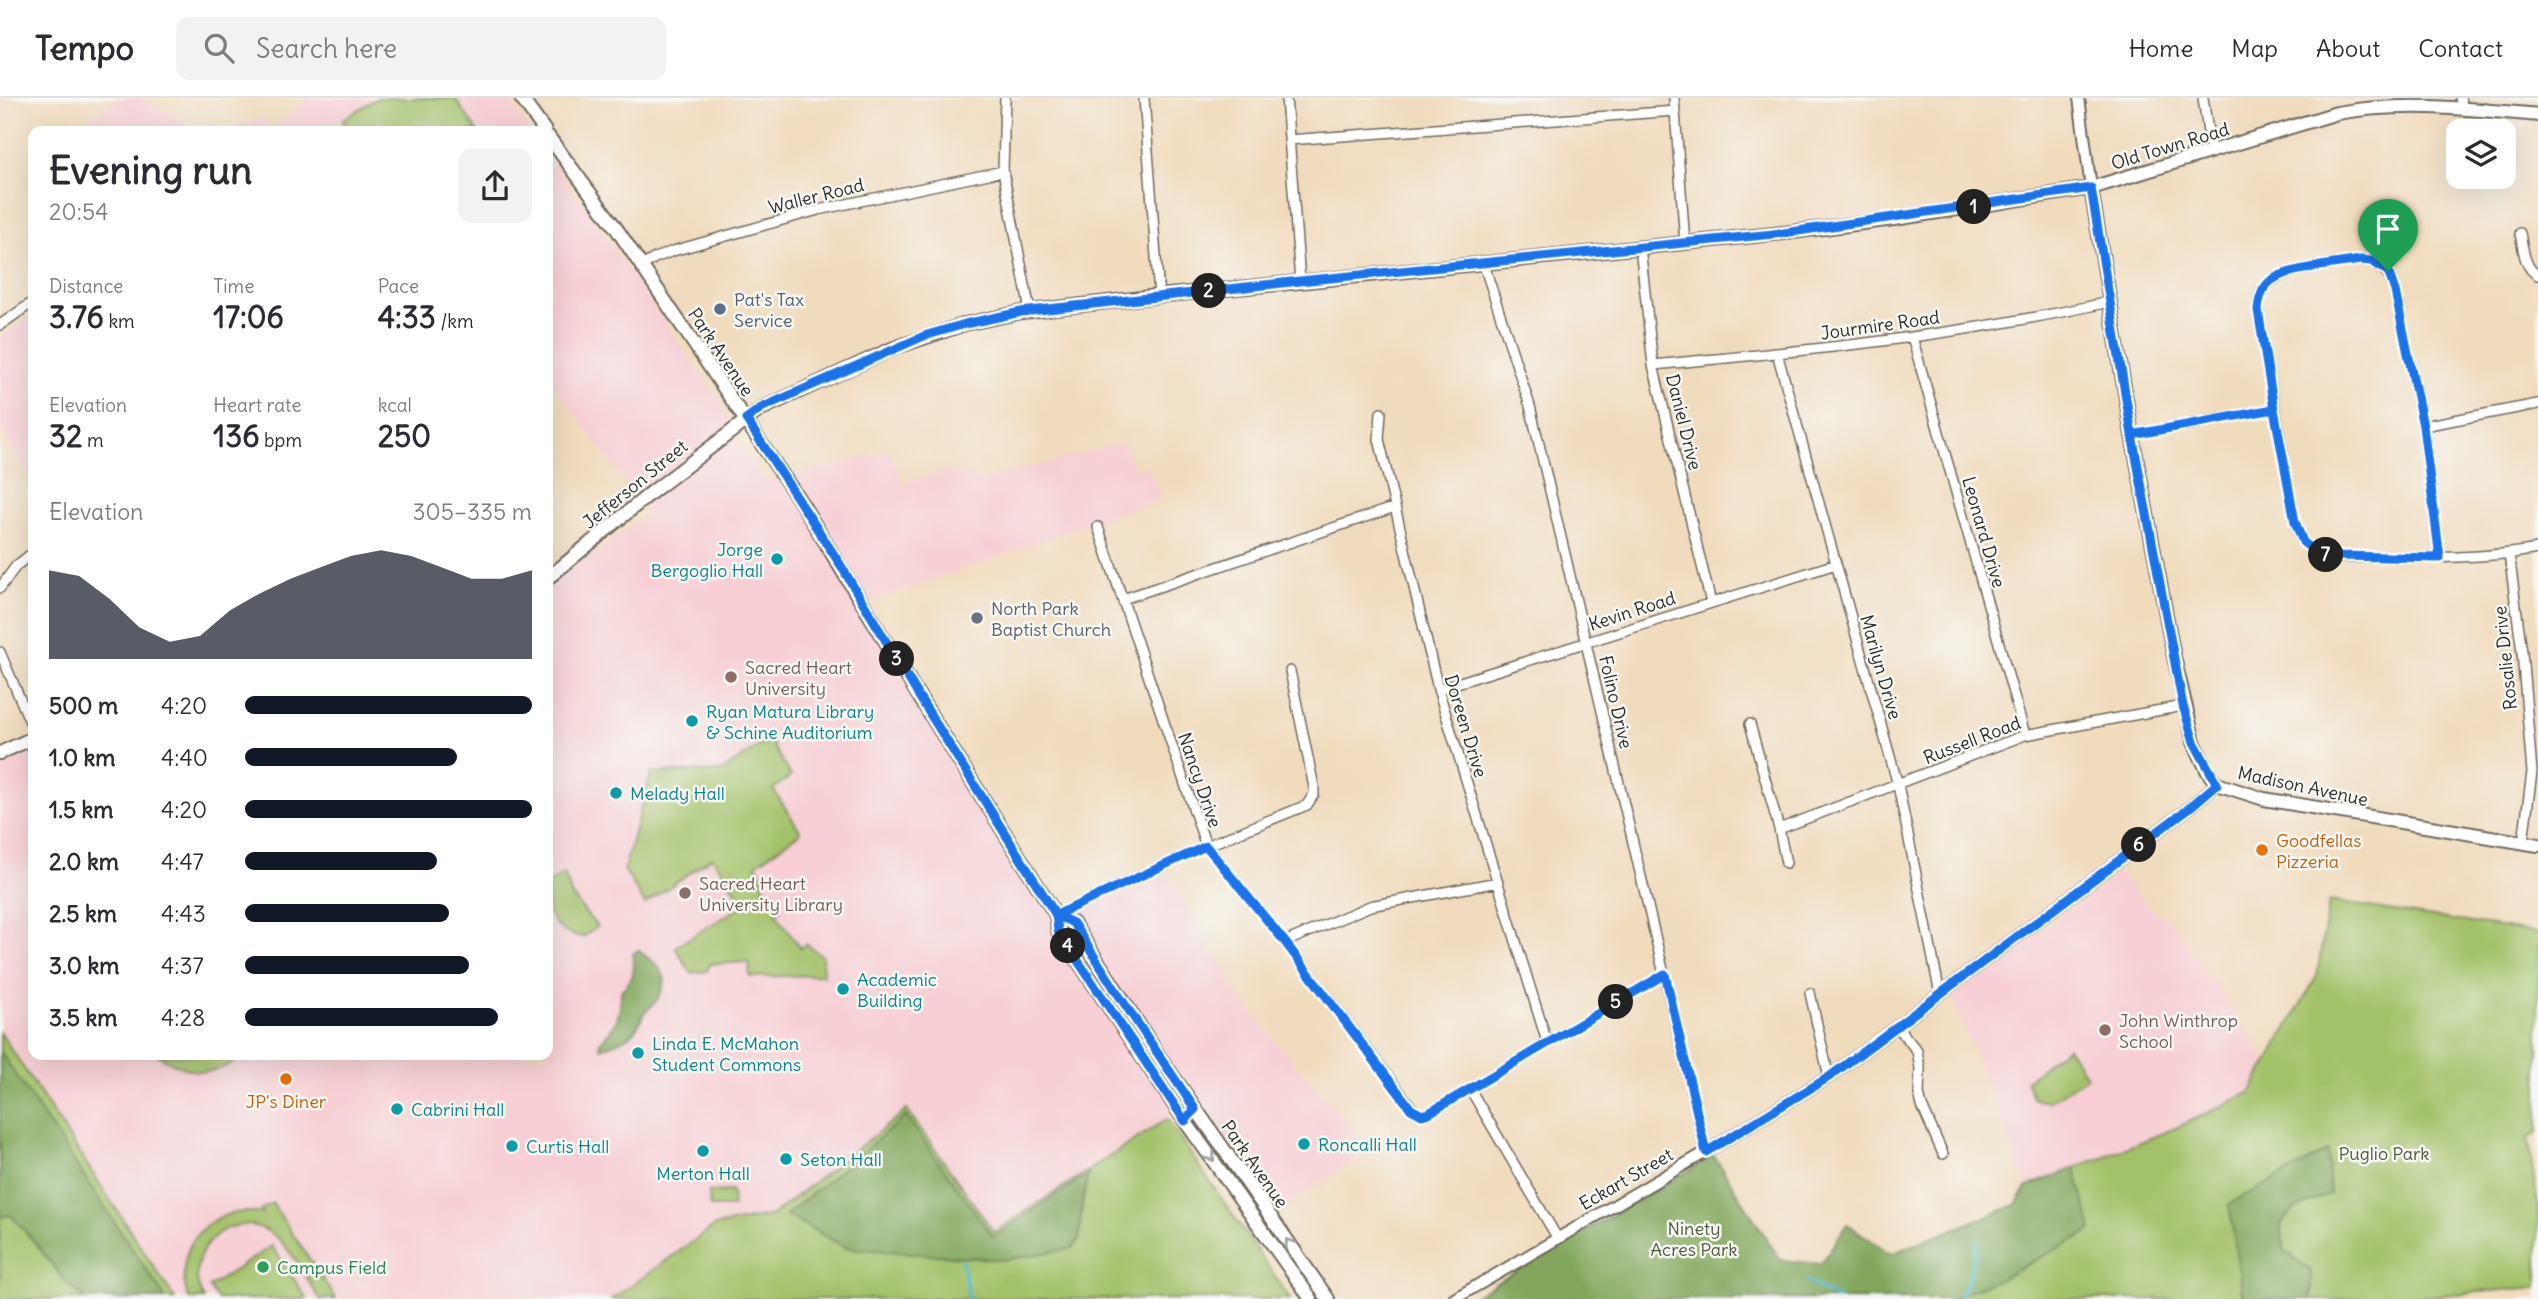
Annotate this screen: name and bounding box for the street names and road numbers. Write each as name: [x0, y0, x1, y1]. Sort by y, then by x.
street label: Old Town Road: [2108, 117, 2232, 175]
street label: Waller Road: [766, 173, 867, 219]
street label: Park Avenue: [683, 303, 759, 401]
street label: Jourmire Road: [1819, 305, 1941, 345]
street label: Daniel Drive: [1661, 372, 1707, 472]
street label: Jefferson Street: [578, 435, 692, 533]
street label: Leonard Drive: [1957, 474, 2011, 590]
street label: Kevin Road: [1586, 586, 1679, 636]
street label: Rosalie Drive: [2488, 605, 2522, 711]
street label: Marilyn Drive: [1855, 612, 1907, 722]
street label: Folino Drive: [1594, 653, 1638, 751]
street label: Doreen Drive: [1439, 672, 1493, 780]
street label: Russell Road: [1920, 711, 2024, 769]
street label: Nancy Drive: [1173, 729, 1227, 831]
street label: Madison Avenue: [2236, 761, 2370, 811]
street label: Park Avenue: [1216, 1116, 1294, 1212]
street label: Eckart Street: [1575, 1143, 1677, 1215]

